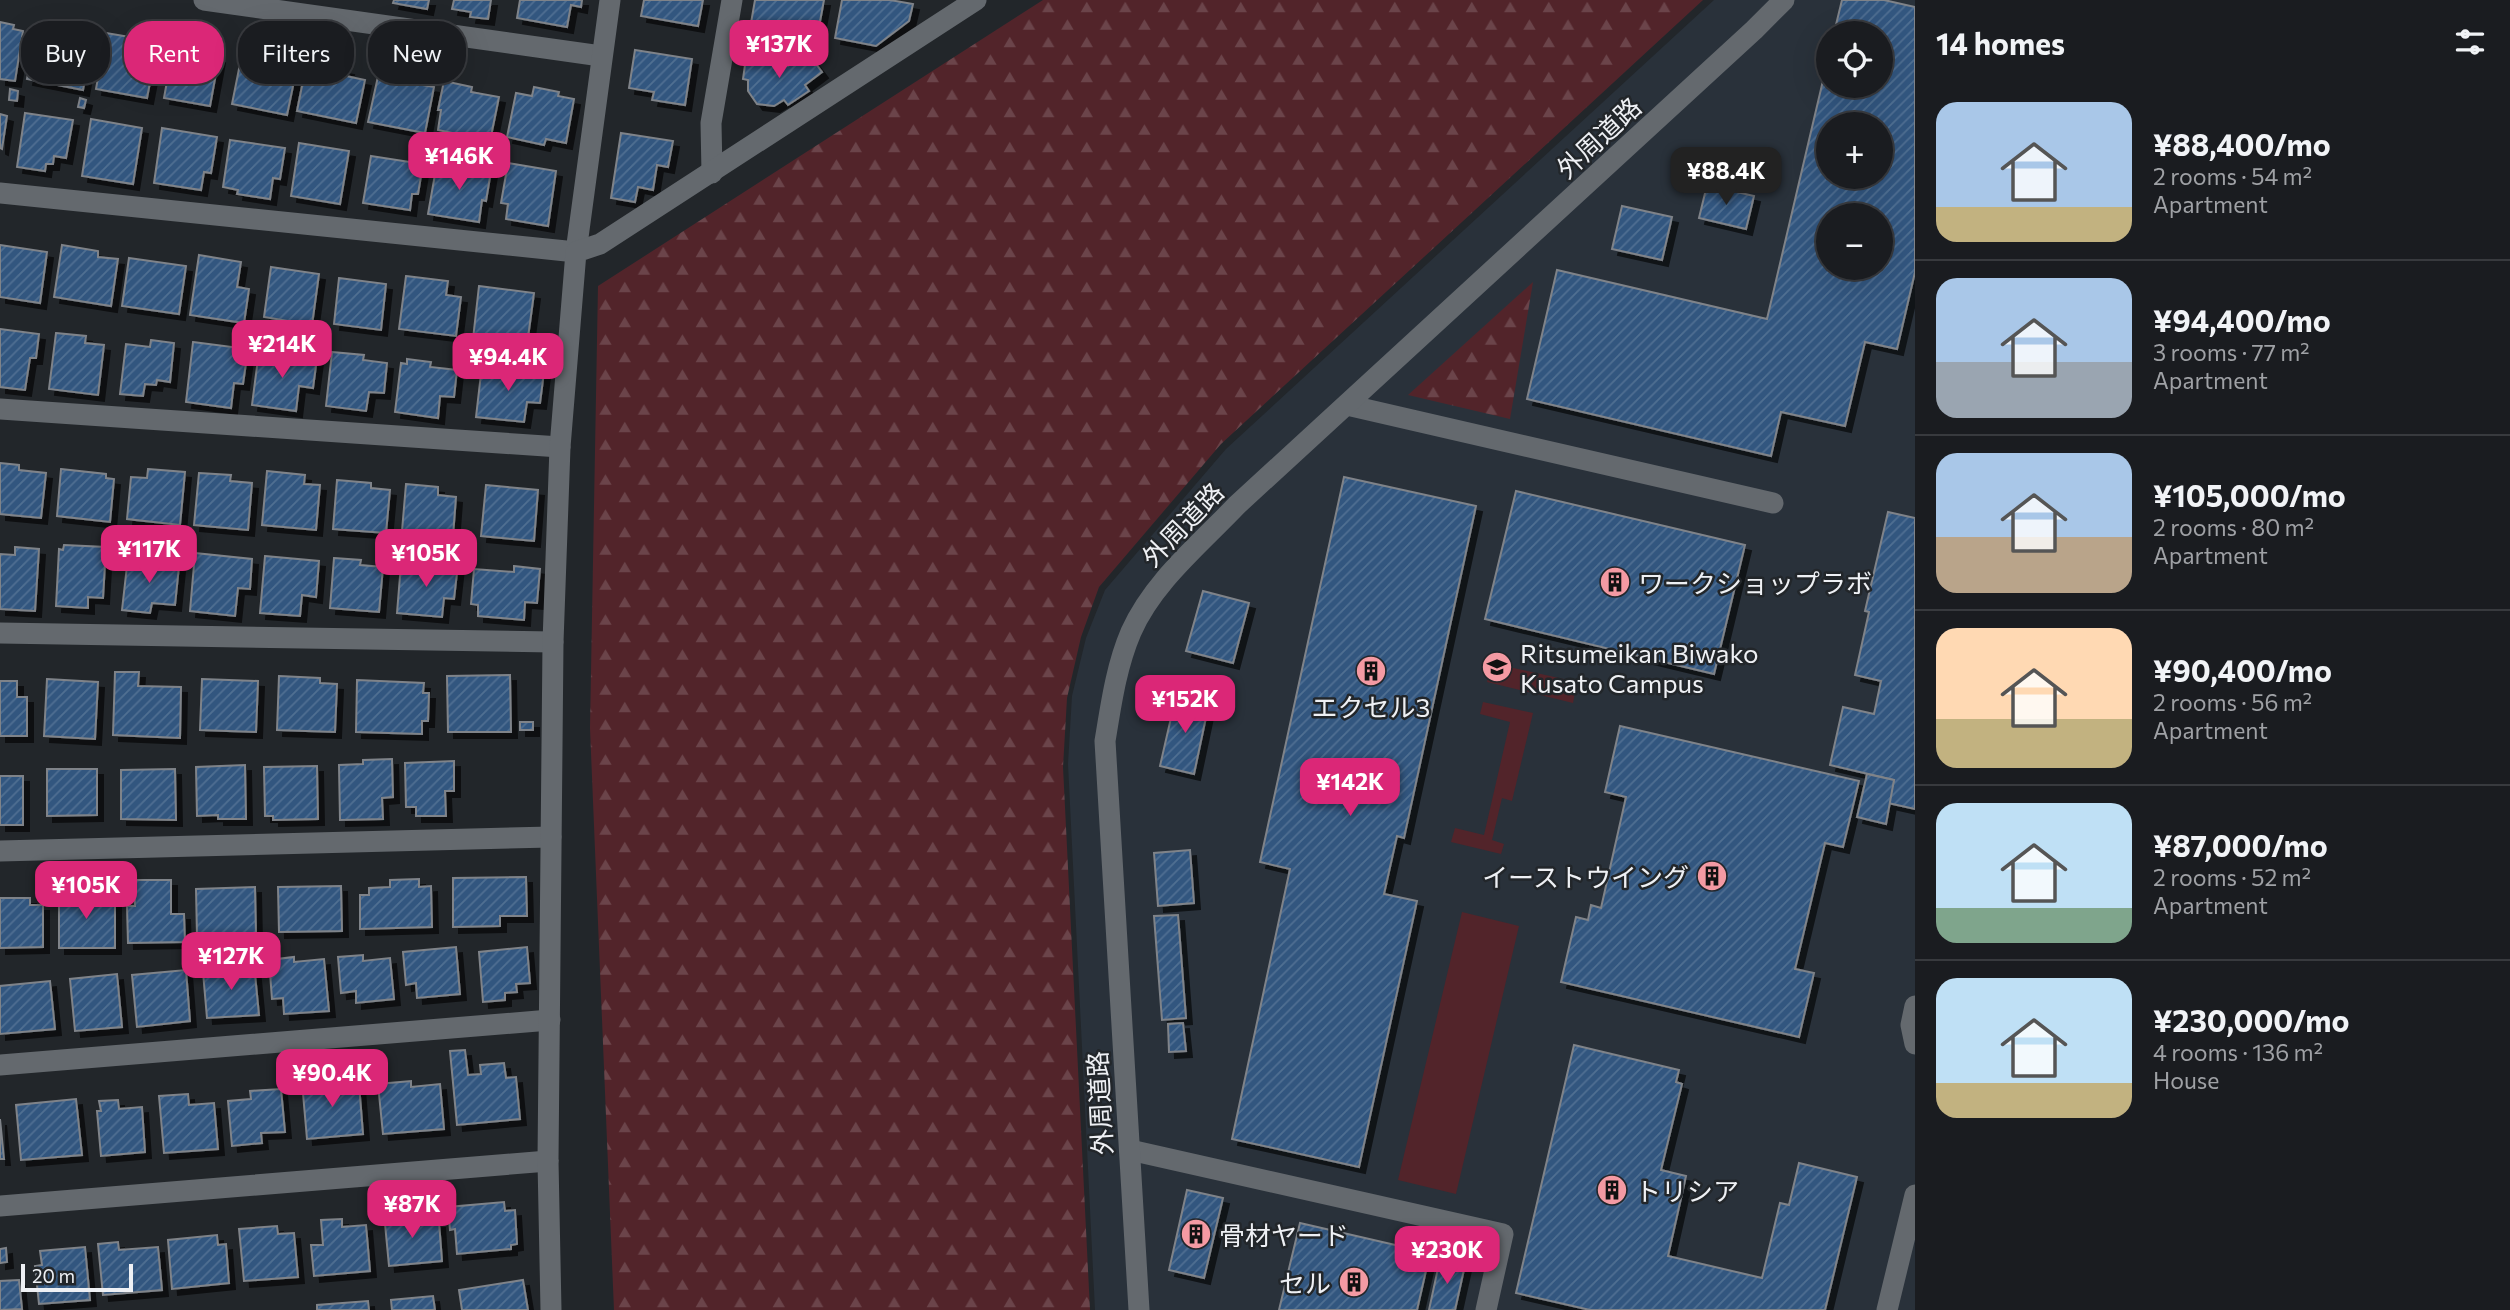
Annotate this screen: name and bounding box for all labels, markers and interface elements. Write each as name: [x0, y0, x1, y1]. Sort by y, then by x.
pin: ¥137K: [730, 20, 828, 80]
chip: Buy: [21, 21, 110, 84]
chip: Rent: [124, 21, 224, 84]
chip: Filters: [238, 21, 354, 84]
chip: New: [368, 21, 466, 84]
map controls: [1816, 21, 1893, 280]
button: locate: [1816, 21, 1893, 98]
icon: filters: [2451, 23, 2489, 61]
text: 14 homes: [1936, 24, 2065, 61]
text: ¥137K: [745, 29, 813, 57]
street label: 外周道路: [1549, 90, 1647, 184]
button: +: [1816, 112, 1893, 189]
text: ¥88,400/mo: [2153, 125, 2331, 162]
icon: home: [1992, 130, 2076, 214]
pin: ¥146K: [410, 132, 508, 192]
text: ¥146K: [424, 141, 494, 169]
pin: ¥88.4K: [1669, 148, 1783, 207]
text: ¥88.4K: [1687, 156, 1765, 184]
text: 2 rooms · 54 m²: [2153, 162, 2312, 190]
text: Apartment: [2153, 190, 2268, 218]
button: −: [1816, 203, 1893, 280]
text: ¥94,400/mo: [2153, 301, 2331, 338]
icon: home: [1992, 306, 2076, 390]
pin: ¥214K: [233, 320, 331, 380]
text: ¥214K: [248, 329, 316, 357]
pin: ¥94.4K: [451, 334, 565, 393]
text: 3 rooms · 77 m²: [2153, 338, 2310, 366]
text: ¥94.4K: [468, 342, 548, 370]
text: Apartment: [2153, 366, 2268, 394]
street label: 外周道路: [1135, 476, 1229, 572]
text: ¥105,000/mo: [2153, 476, 2346, 513]
icon: home: [1992, 481, 2076, 565]
text: 2 rooms · 80 m²: [2153, 513, 2314, 541]
pin: ¥117K: [100, 526, 198, 585]
pin: ¥105K: [377, 530, 475, 589]
text: ¥117K: [117, 534, 181, 562]
text: ¥105K: [391, 538, 461, 566]
text: Apartment: [2153, 541, 2268, 569]
building icon: ワークショップラボ: [1598, 565, 1632, 599]
place label: ワークショップラボ: [1638, 567, 1872, 598]
place label: Ritsumeikan Biwako Kusato Campus: [1520, 637, 1758, 698]
school or university icon: Ritsumeikan Biwako Kusato Campus: [1480, 650, 1514, 684]
text: ¥90,400/mo: [2153, 651, 2332, 688]
building icon: エクセル3: [1354, 654, 1388, 688]
icon: home: [1992, 656, 2076, 740]
pin: ¥152K: [1136, 676, 1234, 735]
text: ¥152K: [1151, 684, 1219, 712]
text: 2 rooms · 56 m²: [2153, 688, 2312, 716]
place label: エクセル3: [1312, 691, 1430, 722]
text: Apartment: [2153, 716, 2268, 744]
pin: ¥142K: [1301, 758, 1399, 818]
text: ¥142K: [1316, 767, 1384, 795]
text: ¥87,000/mo: [2153, 826, 2328, 863]
icon: home: [1992, 831, 2076, 915]
building icon: イーストウイング: [1695, 859, 1729, 893]
place label: イーストウイング: [1482, 861, 1689, 892]
pin: ¥105K: [37, 862, 135, 921]
text: 2 rooms · 52 m²: [2153, 863, 2311, 891]
text: ¥105K: [51, 870, 121, 898]
text: Apartment: [2153, 891, 2268, 919]
pin: ¥127K: [182, 932, 280, 992]
text: ¥127K: [198, 941, 264, 969]
text: ¥230,000/mo: [2153, 1001, 2349, 1038]
icon: home: [1992, 1006, 2076, 1090]
text: 4 rooms · 136 m²: [2153, 1038, 2323, 1066]
pin: ¥90.4K: [275, 1050, 389, 1109]
street label: 外周道路: [1081, 1050, 1117, 1156]
text: ¥90.4K: [292, 1058, 372, 1086]
text: House: [2153, 1066, 2219, 1094]
building icon: トリシア: [1595, 1173, 1629, 1207]
place label: トリシア: [1635, 1175, 1739, 1206]
pin: ¥87K: [371, 1180, 453, 1240]
text: ¥87K: [383, 1189, 441, 1217]
building icon: 骨材ヤード: [1179, 1217, 1213, 1251]
place label: 骨材ヤード: [1219, 1219, 1349, 1250]
pin: ¥230K: [1398, 1226, 1496, 1286]
text: ¥230K: [1411, 1235, 1483, 1263]
scale bar: [21, 1261, 133, 1293]
text: 20 m: [32, 1264, 75, 1287]
building icon: セル: [1337, 1265, 1371, 1299]
place label: セル: [1279, 1267, 1331, 1298]

